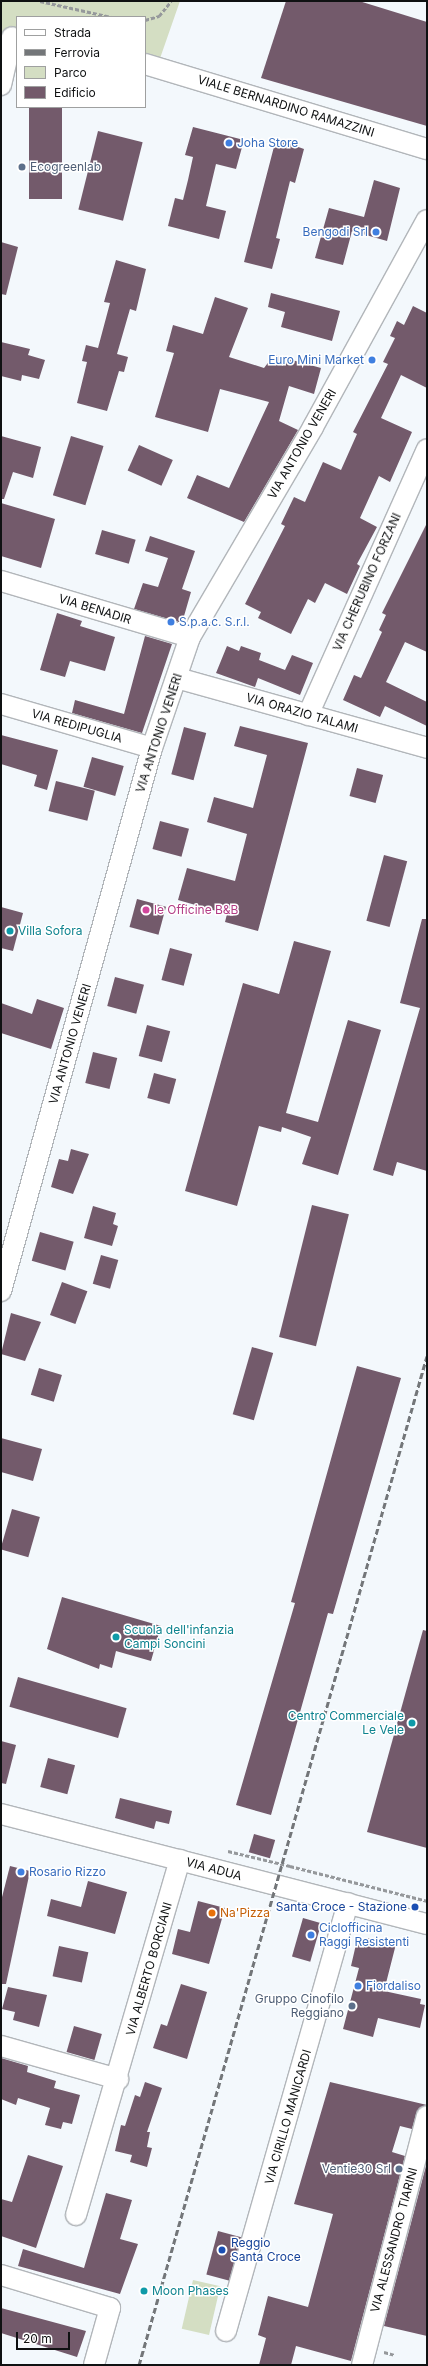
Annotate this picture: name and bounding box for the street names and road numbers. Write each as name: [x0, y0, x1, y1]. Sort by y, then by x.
street label: VIALE BERNARDINO RAMAZZINI: [196, 72, 376, 140]
street label: VIA ANTONIO VENERI: [265, 386, 339, 502]
street label: VIA CHERUBINO FORZANI: [330, 511, 404, 653]
street label: VIA BENADIR: [57, 591, 133, 627]
street label: VIA ANTONIO VENERI: [133, 672, 185, 794]
street label: VIA ORAZIO TALAMI: [244, 690, 360, 736]
street label: VIA REDIPUGLIA: [30, 706, 124, 746]
street label: VIA ANTONIO VENERI: [46, 982, 94, 1106]
street label: VIA ADUA: [185, 1855, 243, 1883]
street label: VIA ALBERTO BORCIANI: [123, 1901, 175, 2037]
street label: VIA CIRILLO MANICARDI: [262, 2048, 314, 2186]
street label: VIA ALESSANDRO TIARINI: [368, 2166, 420, 2314]

